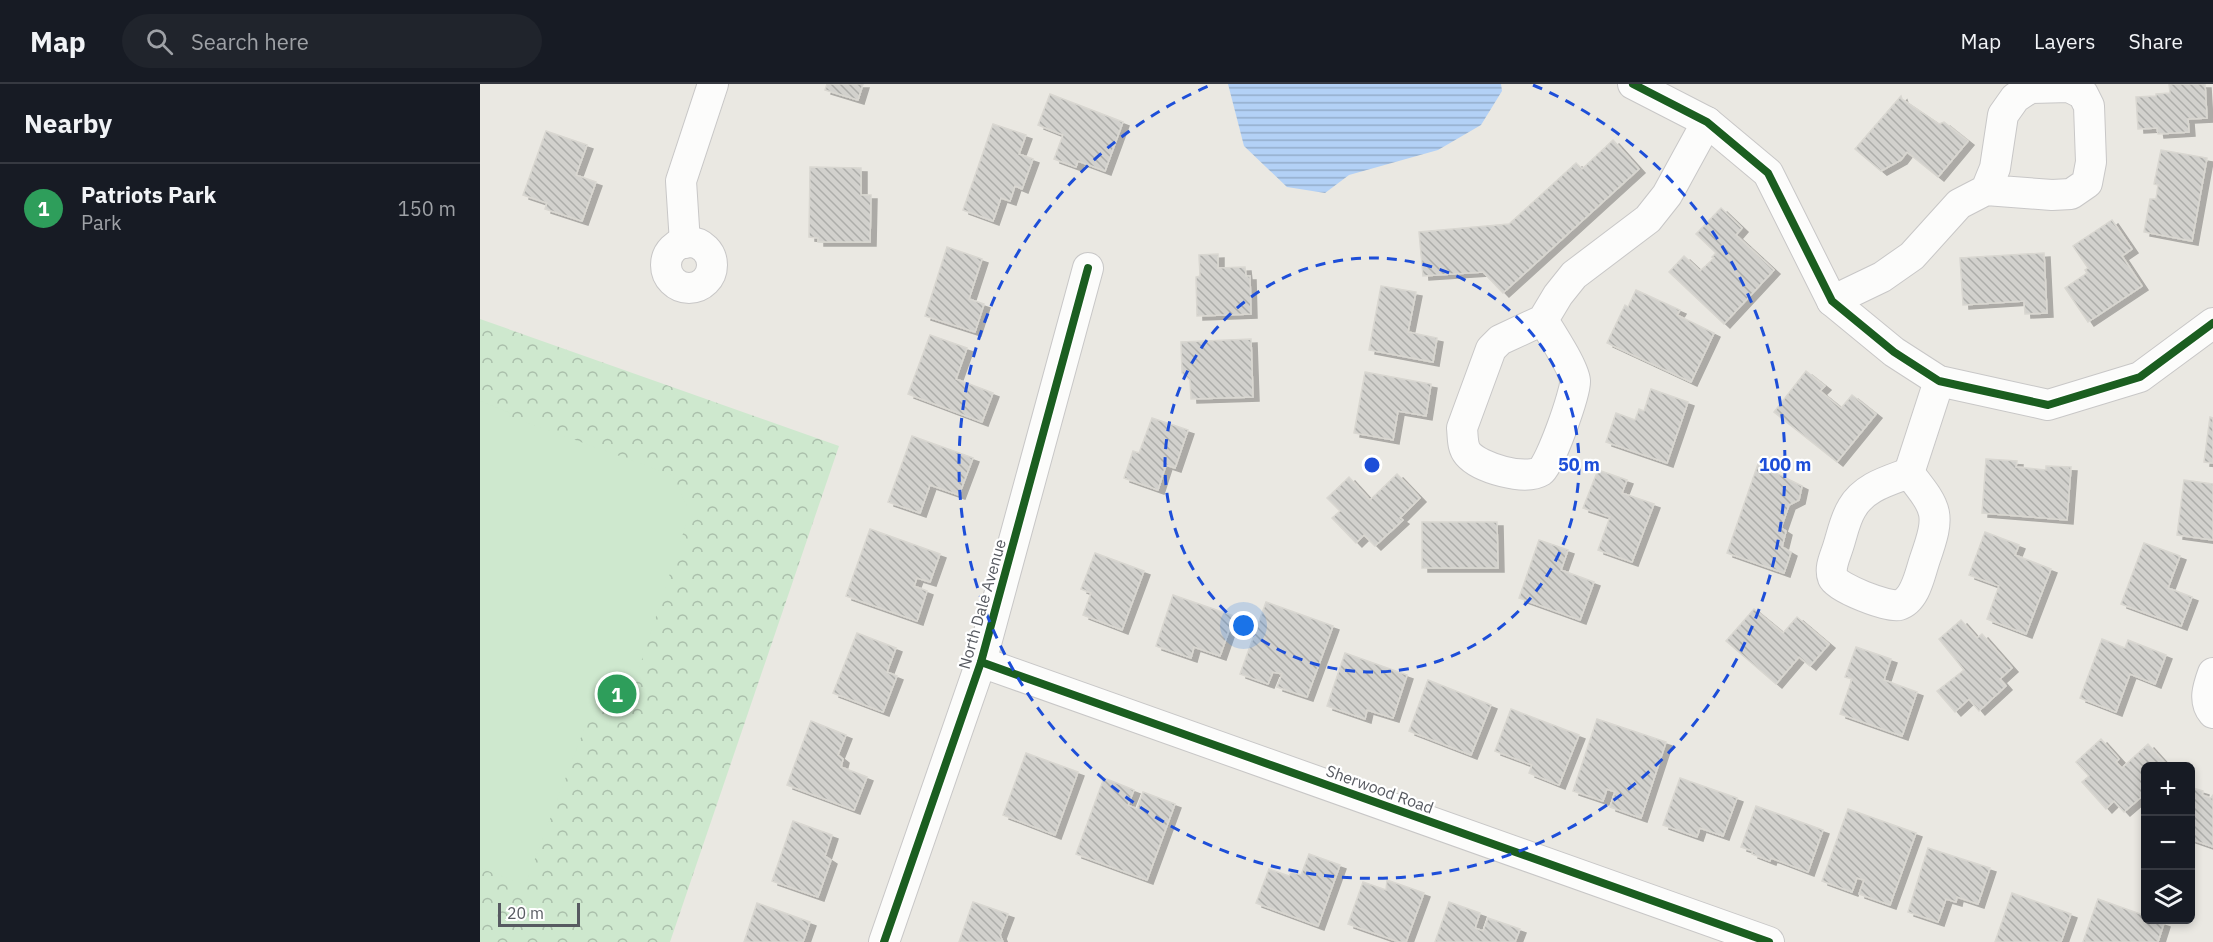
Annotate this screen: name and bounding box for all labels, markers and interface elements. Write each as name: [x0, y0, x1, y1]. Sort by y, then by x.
search box: [122, 14, 542, 68]
text: Map: [30, 23, 86, 60]
icon: search: [143, 25, 176, 58]
text: Search here: [191, 27, 309, 56]
text: Map: [1961, 27, 2001, 55]
text: Layers: [2034, 27, 2096, 55]
text: Share: [2129, 27, 2183, 55]
text: Nearby: [24, 106, 112, 140]
text: Patriots Park: [81, 180, 216, 209]
text: 1: [38, 195, 50, 222]
text: 150 m: [398, 195, 456, 222]
text: Park: [81, 209, 121, 236]
text: 50 m: [1558, 453, 1600, 476]
text: 100 m: [1759, 453, 1811, 476]
centre of rings: [1362, 455, 1382, 475]
street label: North Dale Avenue: [954, 536, 1010, 671]
your location: [1229, 611, 1258, 640]
pin: 1: [598, 672, 636, 716]
street label: Sherwood Road: [1323, 760, 1437, 818]
map controls: [2141, 762, 2195, 924]
button: +: [2141, 762, 2195, 816]
button: −: [2141, 816, 2195, 870]
button: layers: [2141, 870, 2195, 924]
scale bar: [498, 900, 580, 928]
text: 20 m: [507, 903, 544, 923]

